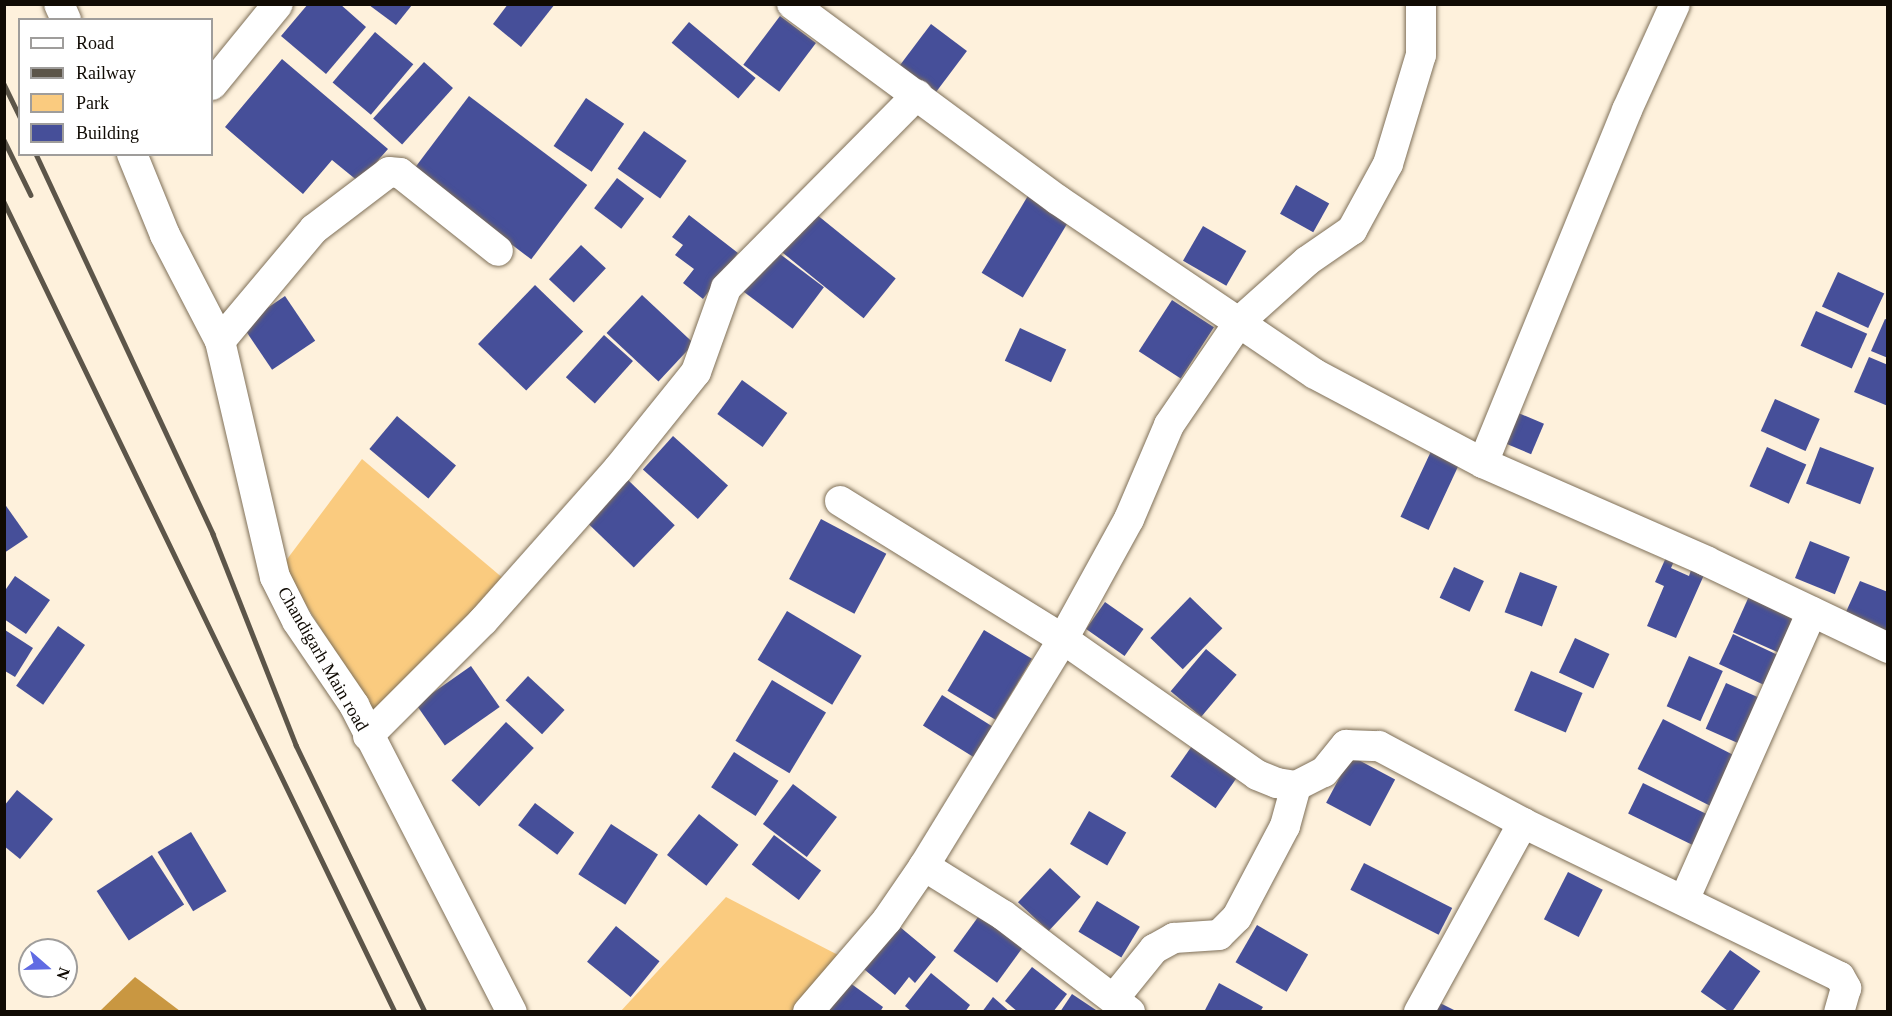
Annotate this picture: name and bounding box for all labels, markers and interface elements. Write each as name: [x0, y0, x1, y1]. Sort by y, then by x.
legend: [18, 18, 213, 156]
text: Road: [76, 33, 114, 53]
text: Railway: [76, 63, 136, 83]
text: Park: [76, 93, 109, 113]
text: Building: [76, 123, 139, 143]
street label: Chandigarh Main road: [273, 583, 373, 735]
north arrow: [18, 938, 78, 998]
text: N: [54, 965, 73, 982]

